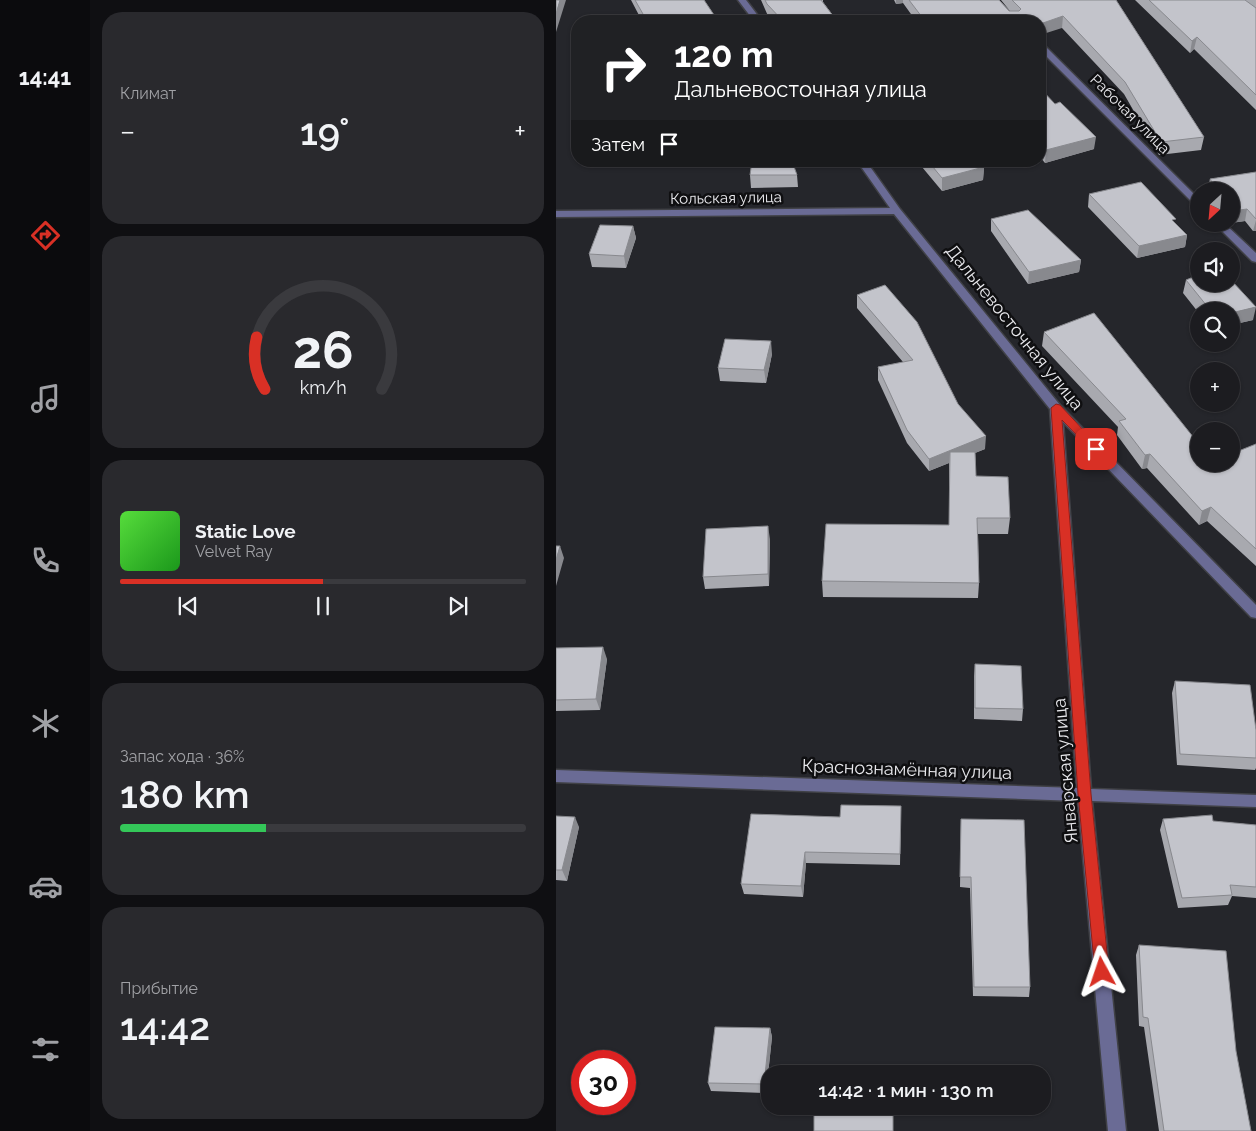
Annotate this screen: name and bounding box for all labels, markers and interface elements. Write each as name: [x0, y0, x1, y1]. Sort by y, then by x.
text: 120 m: [674, 34, 774, 75]
icon: right: [591, 35, 656, 100]
text: 14:41: [19, 64, 71, 90]
street label: Рабочая улица: [1087, 71, 1173, 157]
text: Дальневосточная улица: [674, 76, 927, 102]
text: Климат: [120, 84, 176, 103]
text: 19°: [300, 109, 350, 154]
text: −: [120, 115, 135, 148]
text: +: [514, 115, 526, 148]
icon: arrive: [655, 130, 683, 158]
text: Затем: [591, 133, 645, 155]
north arrow: [1190, 182, 1240, 232]
map controls: [1190, 182, 1240, 472]
street label: Кольская улица: [670, 188, 782, 208]
icon: directions: [28, 218, 63, 253]
street label: Дальневосточная улица: [942, 240, 1088, 414]
button: sound: [1190, 242, 1240, 292]
button: search: [1190, 302, 1240, 352]
text: 26: [293, 319, 353, 380]
button: +: [1190, 362, 1240, 412]
text: km/h: [299, 377, 347, 398]
icon: music: [28, 381, 63, 416]
button: −: [1190, 422, 1240, 472]
pin: [1075, 428, 1117, 470]
icon: arrive: [1082, 435, 1110, 463]
text: Static Love: [195, 520, 296, 542]
text: Velvet Ray: [195, 542, 273, 561]
icon: phone: [28, 543, 63, 578]
icon: previous: [174, 592, 202, 620]
icon: pause: [309, 592, 337, 620]
icon: next: [444, 592, 472, 620]
street label: Январская улица: [1048, 697, 1082, 845]
icon: climate: [28, 706, 63, 741]
text: Запас хода · 36%: [120, 747, 245, 766]
street label: Краснознамённая улица: [802, 755, 1012, 783]
text: 180 km: [120, 772, 250, 817]
icon: car: [28, 869, 63, 904]
position arrow: [1075, 945, 1127, 997]
text: Прибытие: [120, 979, 198, 998]
text: 14:42: [120, 1004, 210, 1049]
icon: filters: [28, 1032, 63, 1067]
speed limit sign: 30: [571, 1050, 636, 1115]
text: 14:42 · 1 мин · 130 m: [818, 1079, 994, 1101]

